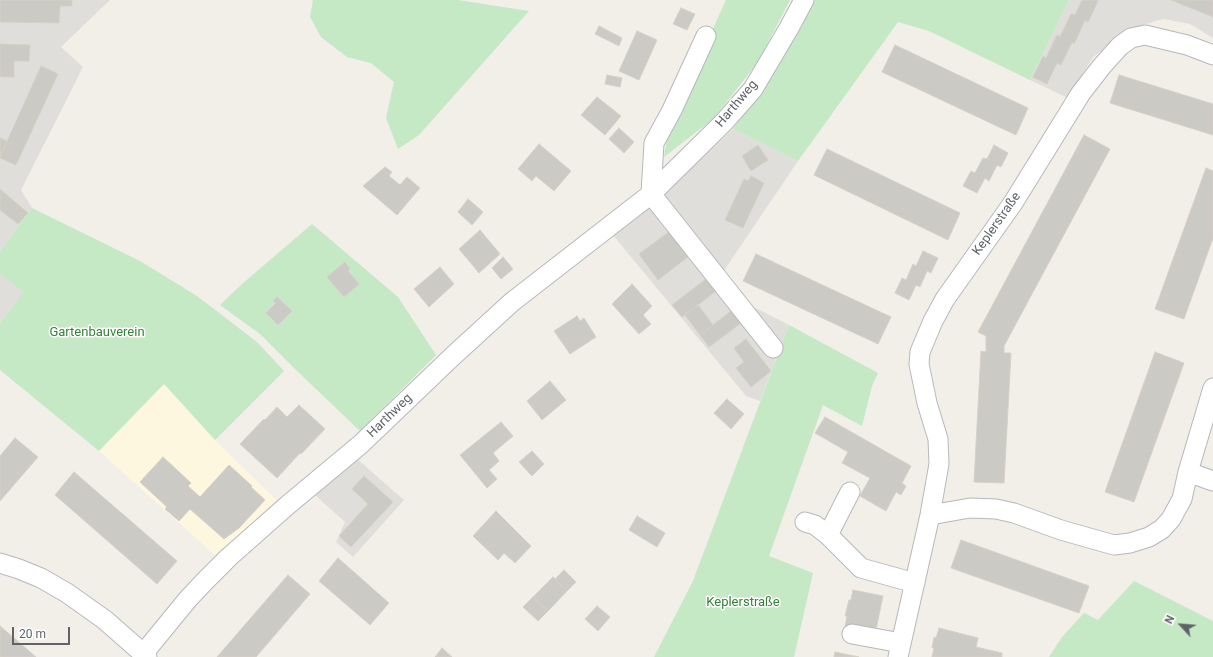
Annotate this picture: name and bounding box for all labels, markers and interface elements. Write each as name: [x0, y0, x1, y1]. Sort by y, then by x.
street label: Harthweg: [713, 77, 761, 131]
street label: Keplerstraße: [970, 189, 1024, 259]
park label: Gartenbauverein: [49, 325, 145, 341]
street label: Harthweg: [364, 391, 416, 441]
park label: Keplerstraße: [706, 595, 780, 611]
north arrow: [1161, 605, 1201, 645]
text: N: [1162, 613, 1177, 626]
scale bar: [14, 619, 72, 645]
text: 20 m: [19, 627, 46, 641]

